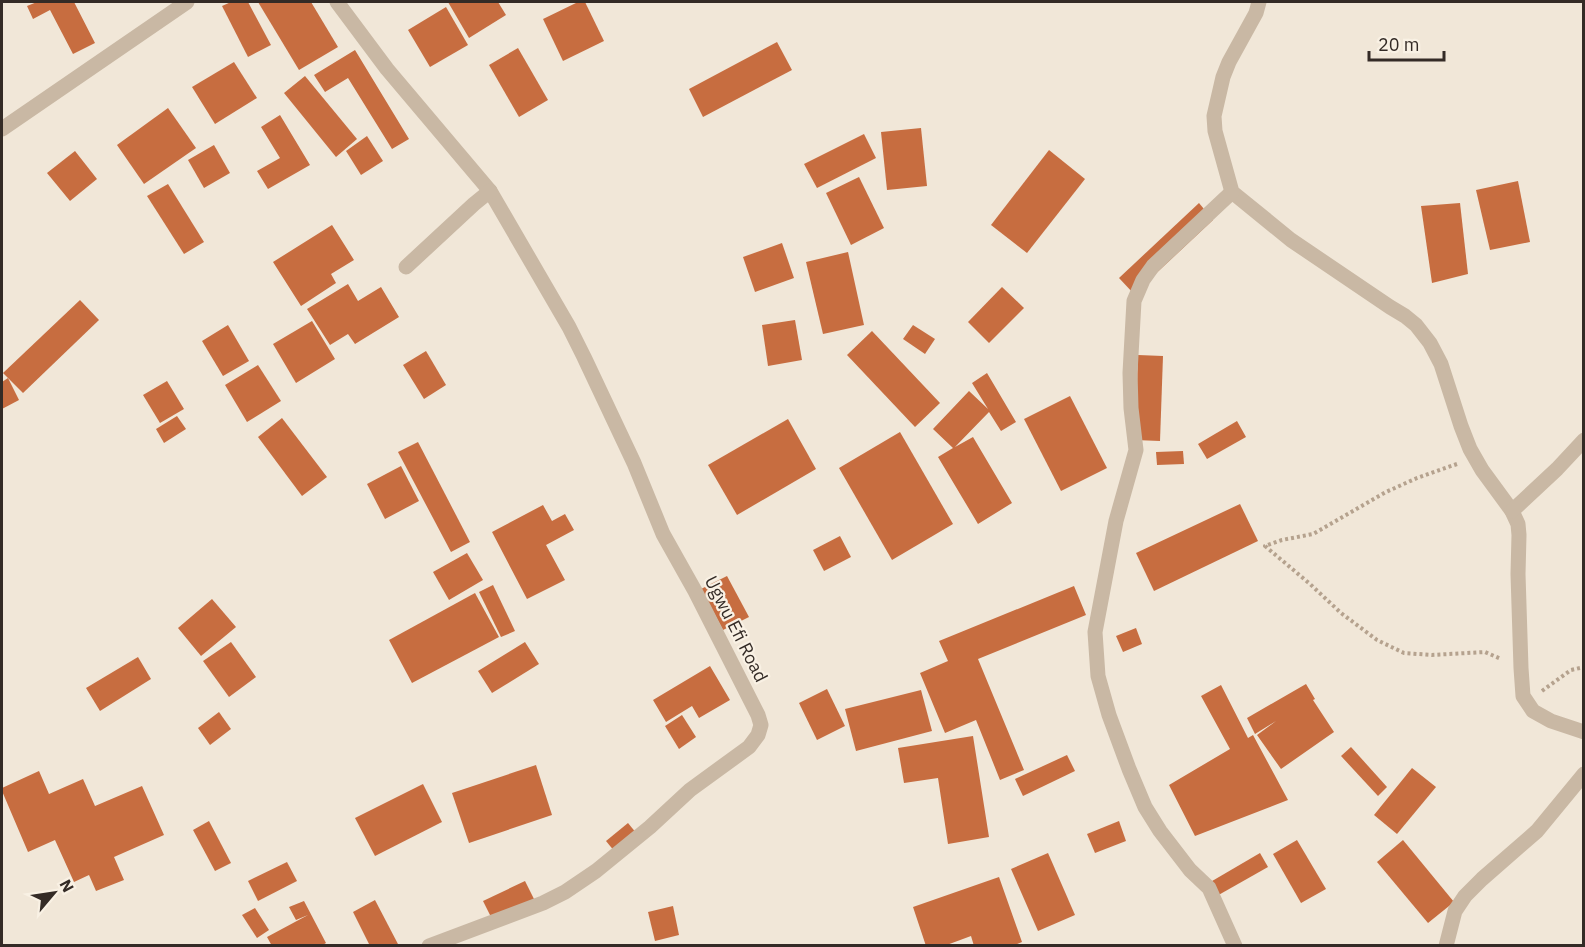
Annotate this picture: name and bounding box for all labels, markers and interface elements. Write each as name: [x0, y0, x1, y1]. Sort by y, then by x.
scale bar: [1369, 24, 1444, 62]
text: 20 m: [1378, 33, 1420, 56]
street label: Ugwu Efi Road: [700, 572, 773, 686]
north arrow: [24, 863, 84, 923]
text: N: [56, 876, 79, 896]

